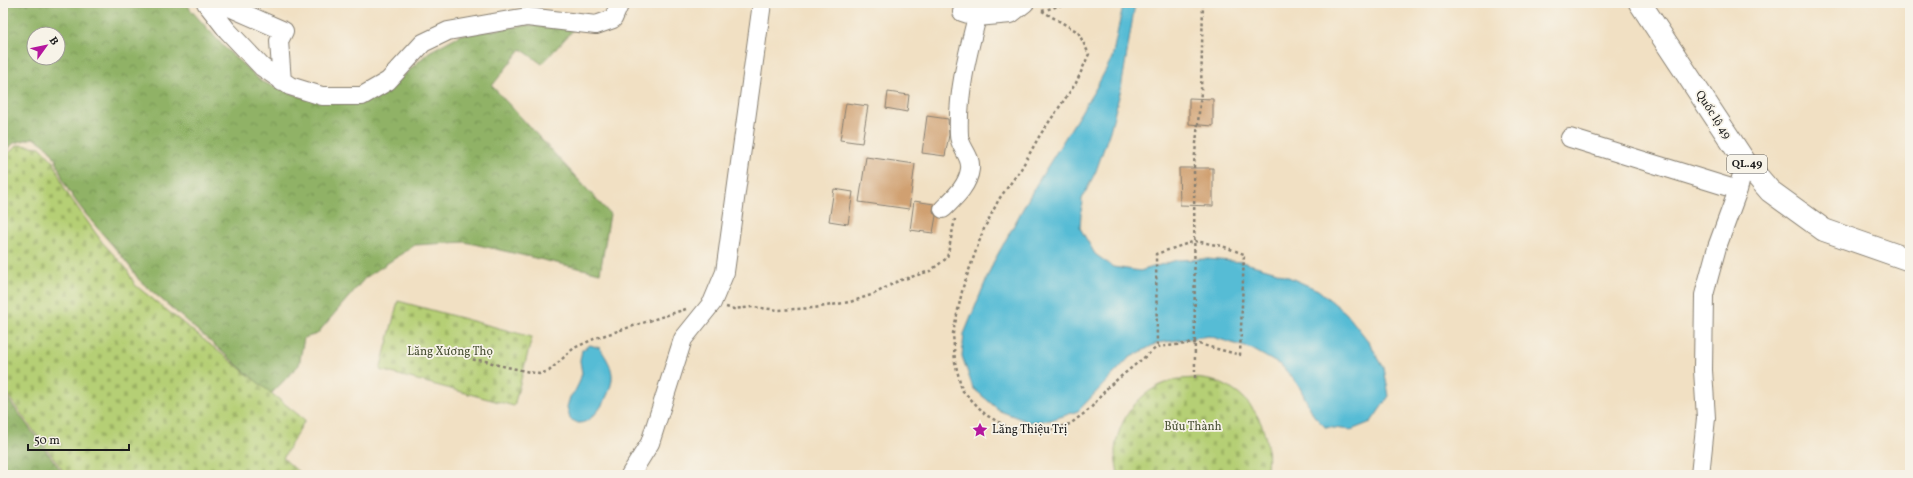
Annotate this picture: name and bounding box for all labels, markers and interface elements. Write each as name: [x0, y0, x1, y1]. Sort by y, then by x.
north arrow: [26, 26, 66, 66]
text: B: [45, 34, 61, 49]
street label: Quốc lộ 49: [1691, 88, 1735, 142]
road number: QL.49: [1727, 155, 1767, 173]
park label: Lăng Xương Thọ: [407, 344, 493, 360]
park label: Bửu Thành: [1164, 419, 1222, 435]
place icon: Lăng Thiệu Trị: [971, 421, 989, 439]
place label: Lăng Thiệu Trị: [992, 422, 1068, 438]
scale bar: [28, 426, 129, 452]
text: 50 m: [34, 433, 60, 449]

